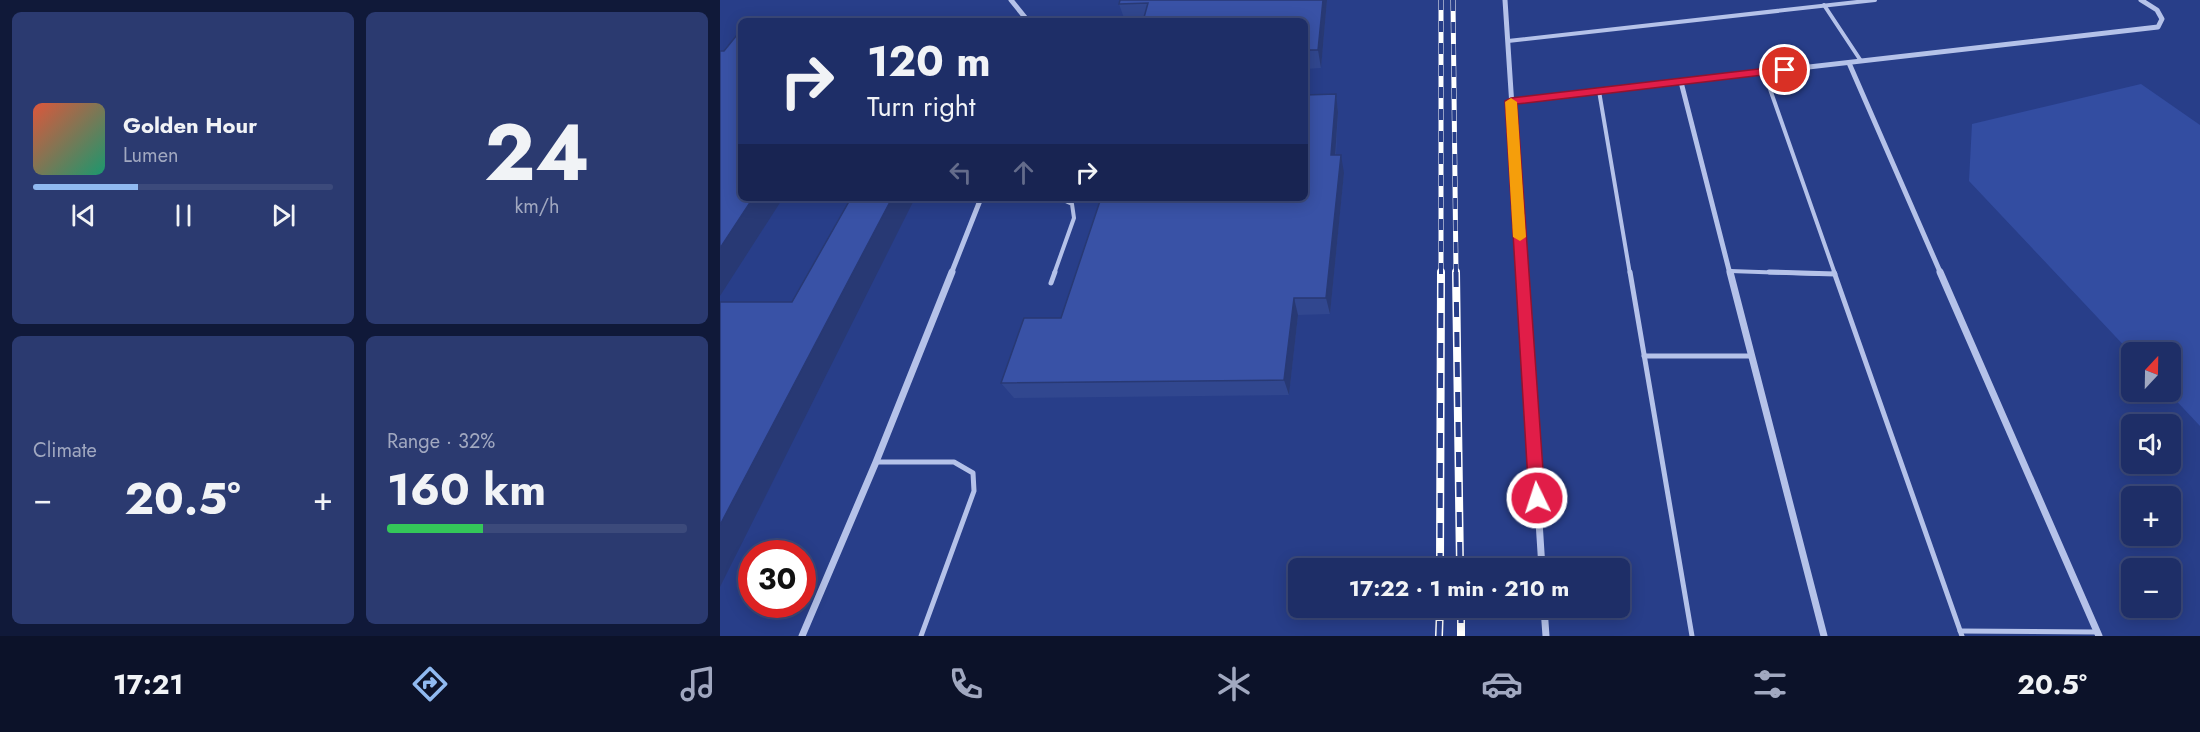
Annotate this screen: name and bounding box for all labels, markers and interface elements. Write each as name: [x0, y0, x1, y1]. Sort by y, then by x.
text: 120 m: [867, 31, 991, 92]
icon: right: [768, 42, 846, 120]
pin: [1759, 44, 1810, 95]
icon: arrive: [1768, 53, 1801, 86]
text: Turn right: [867, 87, 975, 126]
text: 24: [484, 97, 590, 209]
text: Golden Hour: [123, 109, 257, 141]
text: Lumen: [123, 141, 179, 170]
icon: left: [944, 156, 977, 189]
icon: ahead: [1007, 156, 1040, 189]
icon: right: [1070, 156, 1103, 189]
text: km/h: [514, 192, 560, 221]
icon: previous: [67, 199, 100, 232]
icon: pause: [167, 199, 200, 232]
icon: next: [267, 199, 300, 232]
north arrow: [2121, 342, 2181, 402]
map controls: [2121, 342, 2181, 618]
button: sound: [2121, 414, 2181, 474]
text: Range · 32%: [387, 427, 495, 456]
text: Climate: [33, 436, 97, 465]
text: 160 km: [387, 457, 546, 522]
text: 20.5°: [124, 466, 241, 531]
position arrow: [1505, 466, 1569, 530]
text: −: [33, 475, 52, 522]
text: +: [313, 475, 333, 522]
button: +: [2121, 486, 2181, 546]
speed limit sign: 30: [738, 540, 816, 618]
button: −: [2121, 558, 2181, 618]
text: 17:22 · 1 min · 210 m: [1349, 572, 1569, 604]
icon: directions: [409, 663, 451, 705]
icon: music: [677, 663, 719, 705]
icon: phone: [945, 663, 987, 705]
icon: climate: [1213, 663, 1255, 705]
icon: car: [1481, 663, 1523, 705]
icon: filters: [1749, 663, 1791, 705]
text: 17:21: [113, 665, 183, 704]
text: 20.5°: [2017, 665, 2087, 704]

